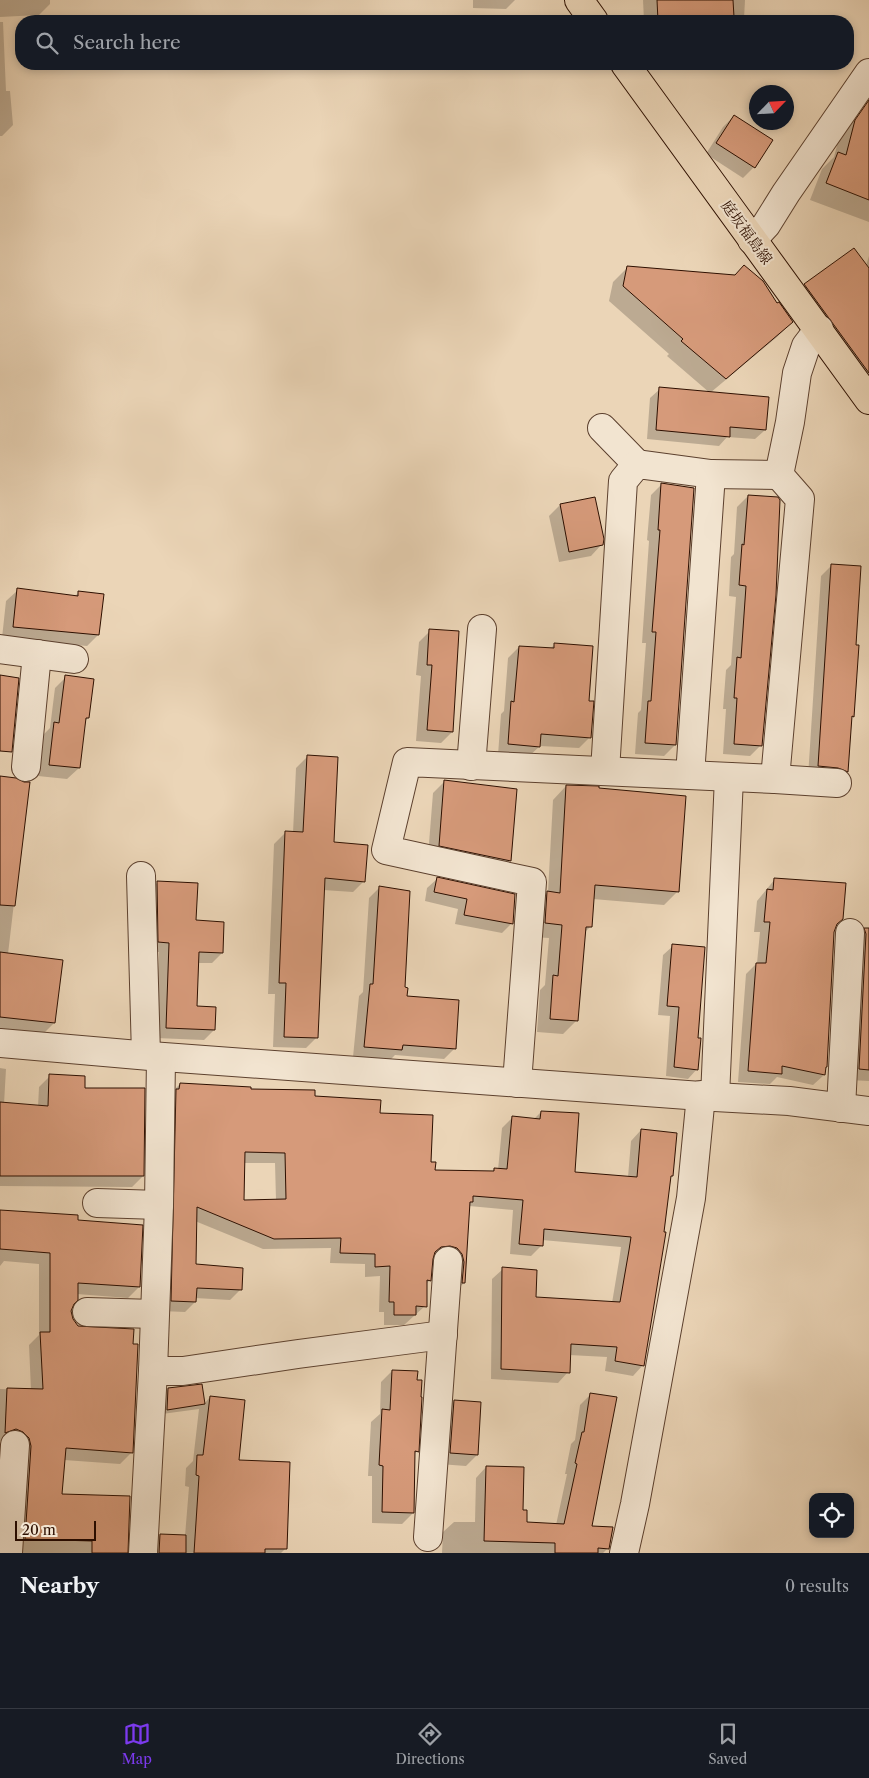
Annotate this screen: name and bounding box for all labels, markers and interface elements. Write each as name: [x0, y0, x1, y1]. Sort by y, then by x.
search box: [15, 15, 854, 70]
icon: search: [33, 29, 61, 57]
text: Search here: [73, 31, 181, 54]
north arrow: [749, 85, 794, 130]
street label: 庭坂福島線: [717, 196, 777, 268]
map controls: [809, 1493, 854, 1538]
button: locate: [809, 1493, 854, 1538]
scale bar: [15, 1518, 96, 1541]
text: 20 m: [22, 1521, 56, 1539]
text: Nearby: [20, 1573, 99, 1598]
text: 0 results: [785, 1576, 849, 1596]
tab: Map: [122, 1720, 152, 1768]
tab: Directions: [395, 1720, 465, 1768]
tab: Saved: [708, 1720, 747, 1768]

